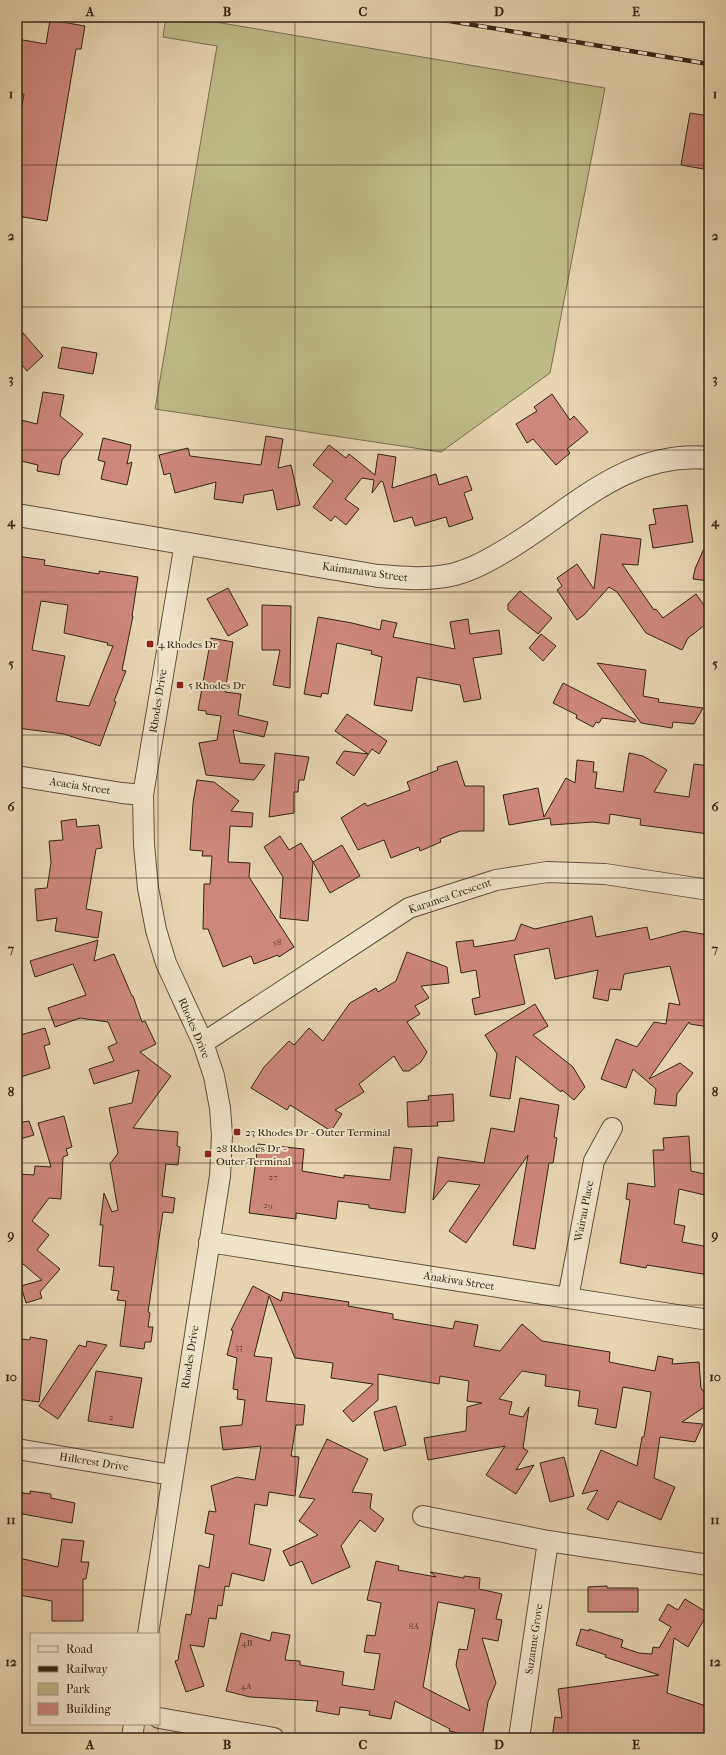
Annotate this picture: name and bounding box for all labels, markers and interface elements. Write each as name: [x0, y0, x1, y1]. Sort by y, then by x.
text: A: [85, 4, 95, 19]
text: B: [223, 4, 232, 19]
text: C: [359, 4, 368, 19]
text: D: [494, 4, 504, 19]
text: E: [632, 4, 640, 19]
text: 1: [9, 86, 14, 101]
text: 1: [713, 86, 718, 101]
text: 2: [8, 228, 15, 243]
text: 2: [712, 228, 719, 243]
text: 3: [8, 371, 14, 387]
text: 3: [712, 371, 718, 387]
text: 4: [6, 514, 16, 530]
text: 4: [710, 514, 720, 530]
street label: Kaimanawa Street: [321, 560, 409, 584]
place label: 4 Rhodes Dr: [158, 638, 218, 651]
marker: 4 Rhodes Dr: [145, 639, 155, 649]
text: 5: [8, 656, 14, 671]
text: 5: [712, 656, 718, 671]
street label: Rhodes Drive: [147, 668, 170, 734]
place label: 5 Rhodes Dr: [188, 679, 246, 692]
marker: 5 Rhodes Dr: [175, 680, 185, 690]
street label: Acacia Street: [48, 775, 112, 797]
text: 6: [7, 799, 15, 814]
text: 6: [711, 799, 719, 814]
street label: Karamea Crescent: [407, 876, 493, 916]
house number: 58: [273, 937, 282, 947]
text: 7: [7, 941, 15, 956]
text: 7: [711, 941, 719, 956]
street label: Rhodes Drive: [175, 996, 213, 1061]
text: 8: [8, 1084, 15, 1099]
text: 8: [712, 1084, 719, 1099]
place label: 23 Rhodes Dr - Outer Terminal: [245, 1126, 391, 1139]
marker: 23 Rhodes Dr - Outer Terminal: [232, 1127, 242, 1137]
place label: 28 Rhodes Dr - Outer Terminal: [216, 1142, 291, 1168]
marker: 28 Rhodes Dr - Outer Terminal: [203, 1149, 213, 1159]
house number: 27: [269, 1172, 278, 1182]
street label: Wairau Place: [572, 1179, 596, 1244]
house number: 29: [263, 1200, 273, 1210]
text: 9: [7, 1227, 15, 1243]
text: 9: [711, 1227, 719, 1243]
street label: Anakiwa Street: [421, 1269, 496, 1293]
street label: Rhodes Drive: [179, 1324, 202, 1390]
house number: 33: [235, 1342, 243, 1352]
text: 10: [5, 1369, 17, 1384]
text: 10: [709, 1369, 721, 1384]
house number: 2: [109, 1412, 114, 1422]
street label: Hillcrest Drive: [58, 1450, 130, 1474]
text: 11: [6, 1512, 16, 1527]
text: 11: [710, 1512, 720, 1527]
street label: Suzanne Grove: [523, 1602, 545, 1675]
house number: 8A: [409, 1621, 419, 1631]
legend: [30, 1633, 160, 1725]
house number: 4B: [241, 1638, 253, 1648]
text: Road: [66, 1642, 93, 1656]
text: 12: [5, 1654, 17, 1669]
text: 12: [709, 1654, 721, 1669]
text: Railway: [66, 1662, 108, 1676]
house number: 4A: [240, 1681, 252, 1691]
text: Park: [66, 1682, 91, 1696]
text: Building: [66, 1702, 111, 1716]
text: A: [85, 1737, 95, 1752]
text: B: [223, 1737, 232, 1752]
text: C: [359, 1737, 368, 1752]
text: D: [494, 1737, 504, 1752]
text: E: [632, 1737, 640, 1752]

